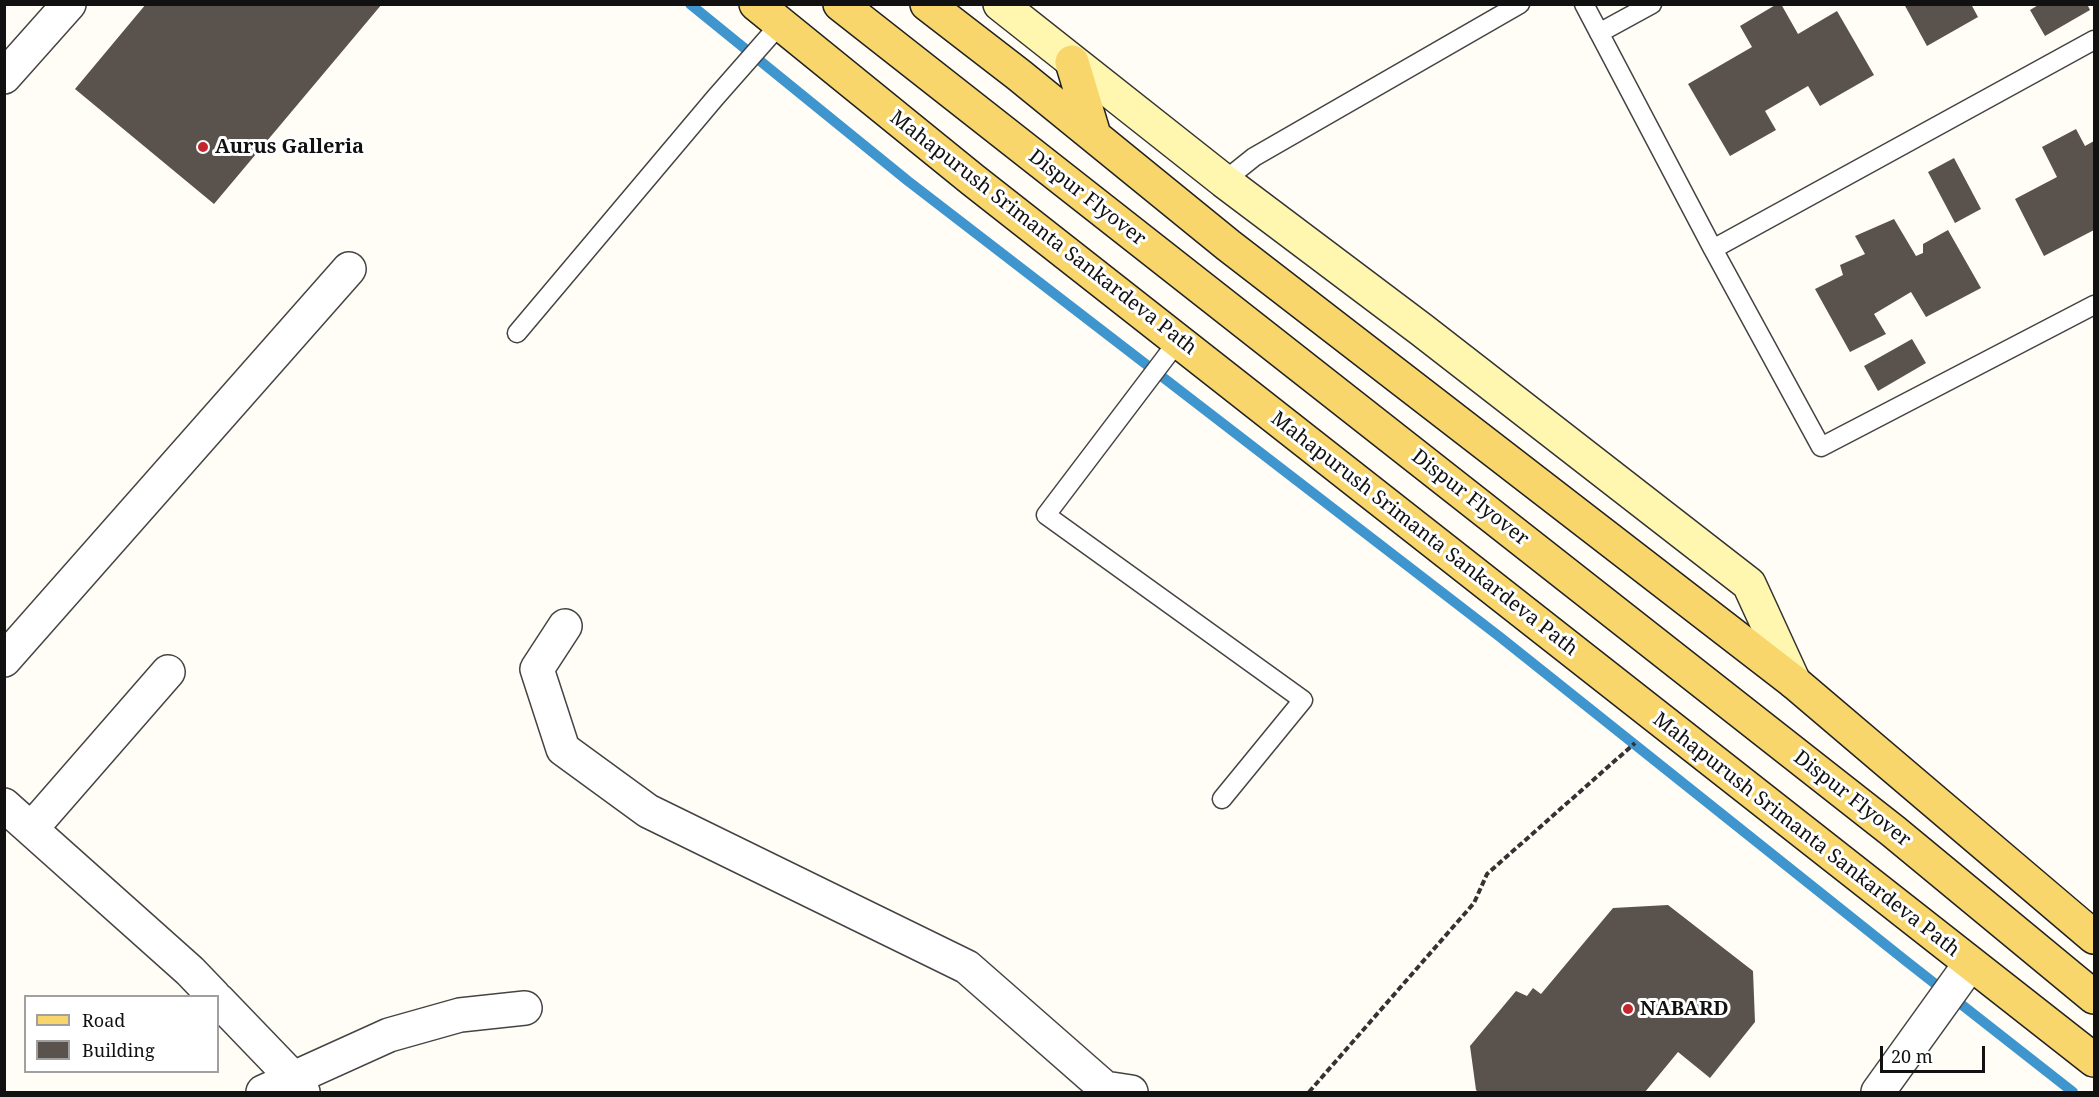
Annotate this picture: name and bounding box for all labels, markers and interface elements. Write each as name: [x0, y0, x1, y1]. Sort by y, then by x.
street label: Mahapurush Srimanta Sankardeva Path: [885, 106, 1201, 360]
place label: Aurus Galleria: [215, 135, 364, 159]
marker: Aurus Galleria: [196, 140, 210, 154]
street label: Dispur Flyover: [1024, 145, 1150, 251]
street label: Mahapurush Srimanta Sankardeva Path: [1266, 407, 1582, 661]
street label: Dispur Flyover: [1407, 445, 1533, 551]
street label: Mahapurush Srimanta Sankardeva Path: [1648, 708, 1964, 962]
street label: Dispur Flyover: [1789, 746, 1915, 852]
legend: [24, 995, 219, 1073]
place label: NABARD: [1640, 997, 1728, 1021]
marker: NABARD: [1621, 1002, 1635, 1016]
text: Road: [82, 1008, 125, 1032]
scale bar: [1883, 1034, 1988, 1072]
text: Building: [82, 1038, 155, 1062]
text: 20 m: [1891, 1044, 1933, 1068]

